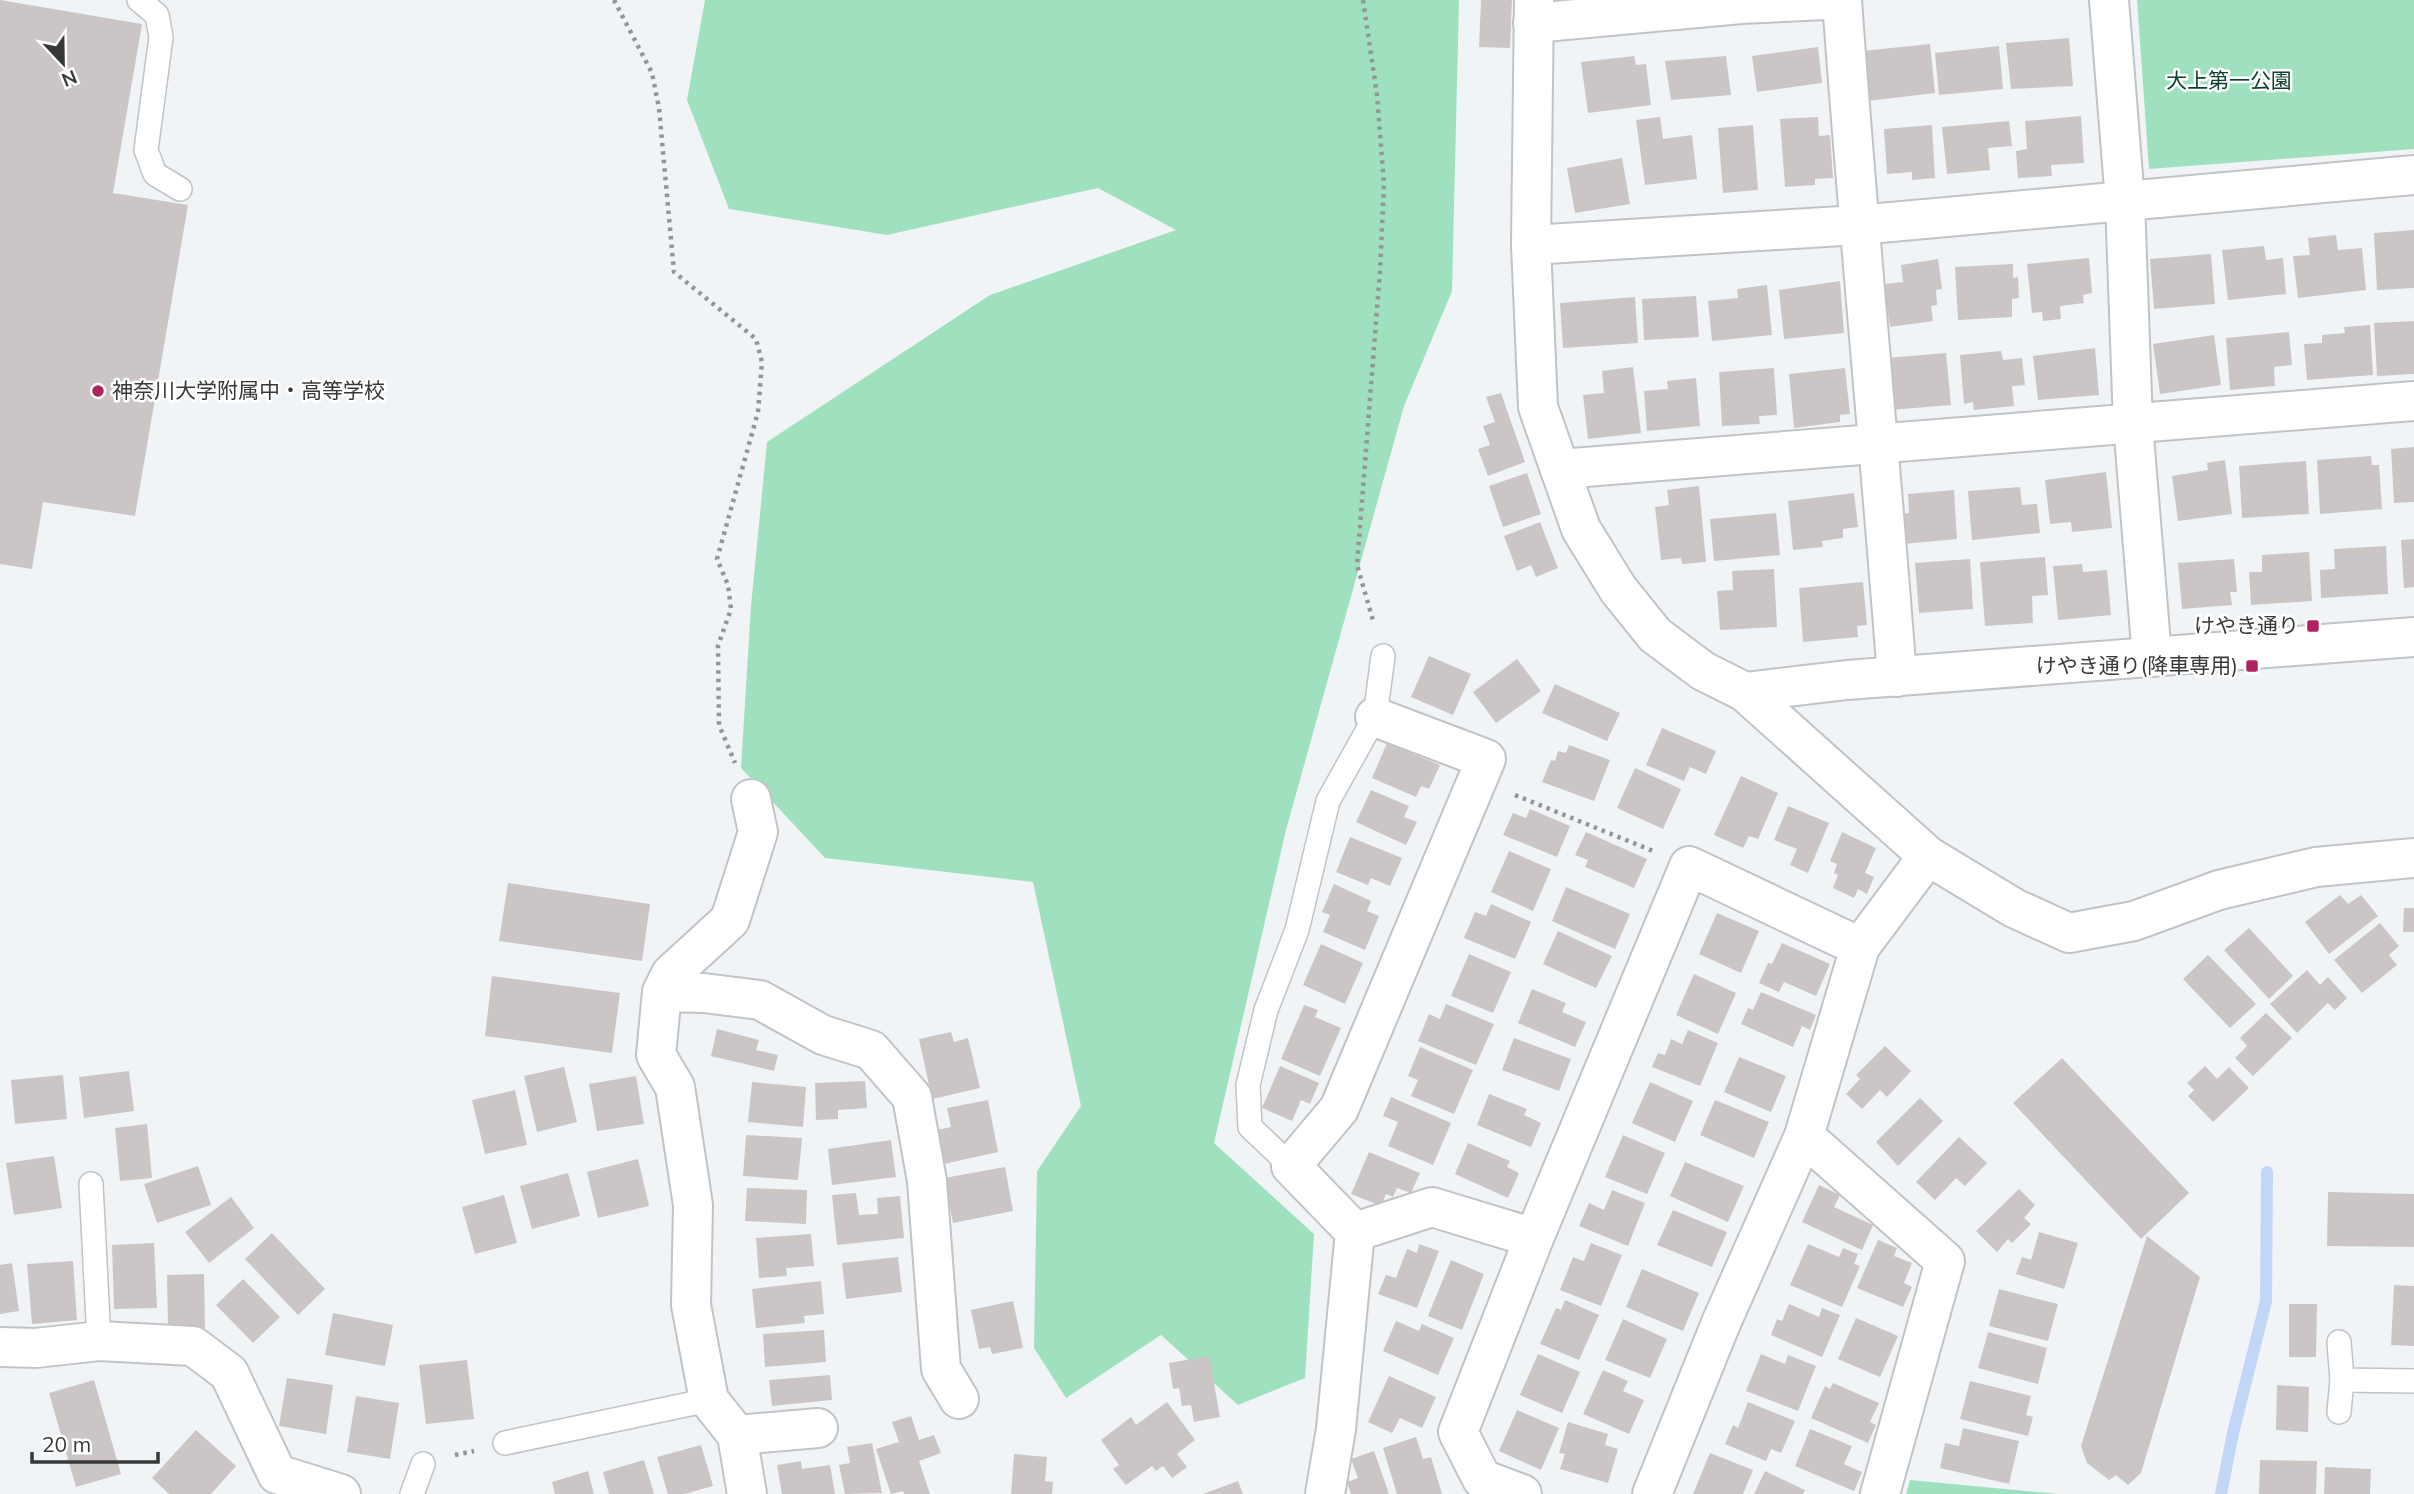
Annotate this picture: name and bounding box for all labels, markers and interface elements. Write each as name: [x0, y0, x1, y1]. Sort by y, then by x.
north arrow: [28, 28, 98, 98]
text: N: [58, 65, 81, 93]
park label: 大上第一公園: [2166, 67, 2292, 93]
place label: 神奈川大学附属中・高等学校: [112, 377, 385, 403]
marker: 神奈川大学附属中・高等学校: [90, 383, 106, 399]
place label: けやき通り: [2194, 612, 2299, 638]
marker: けやき通り: [2305, 618, 2321, 634]
place label: けやき通り(降車専用): [2036, 652, 2238, 678]
marker: けやき通り(降車専用): [2244, 658, 2260, 674]
scale bar: [32, 1420, 158, 1464]
text: 20 m: [42, 1431, 91, 1457]

